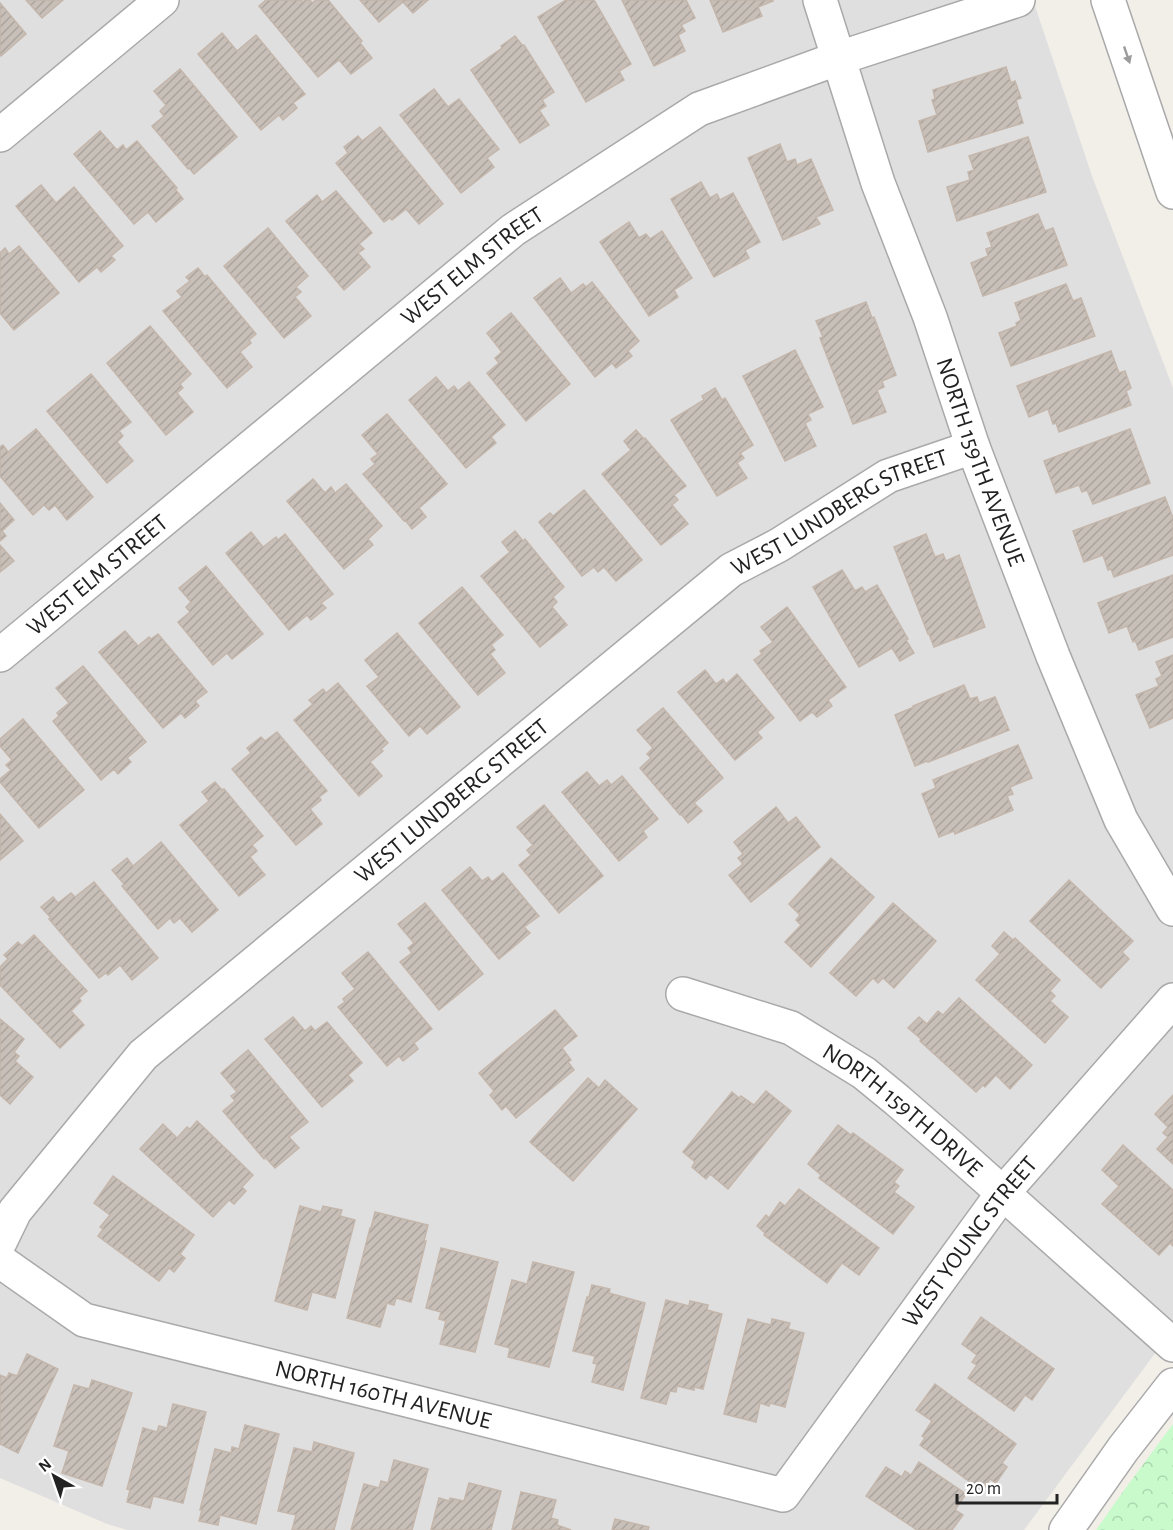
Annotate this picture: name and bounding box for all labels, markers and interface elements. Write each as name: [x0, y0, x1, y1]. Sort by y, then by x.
one-way arrow: [1122, 47, 1132, 65]
street label: WEST ELM STREET: [397, 202, 548, 330]
street label: NORTH 159TH AVENUE: [931, 355, 1028, 570]
street label: WEST LUNDBERG STREET: [727, 445, 951, 581]
street label: WEST ELM STREET: [23, 510, 173, 640]
street label: WEST LUNDBERG STREET: [350, 714, 554, 888]
street label: NORTH 159TH DRIVE: [818, 1040, 987, 1182]
street label: WEST YOUNG STREET: [898, 1152, 1042, 1332]
street label: NORTH 160TH AVENUE: [273, 1357, 494, 1434]
north arrow: [24, 1446, 84, 1506]
text: N: [36, 1456, 54, 1475]
scale bar: [957, 1467, 1058, 1505]
text: 20 m: [966, 1480, 1001, 1498]

